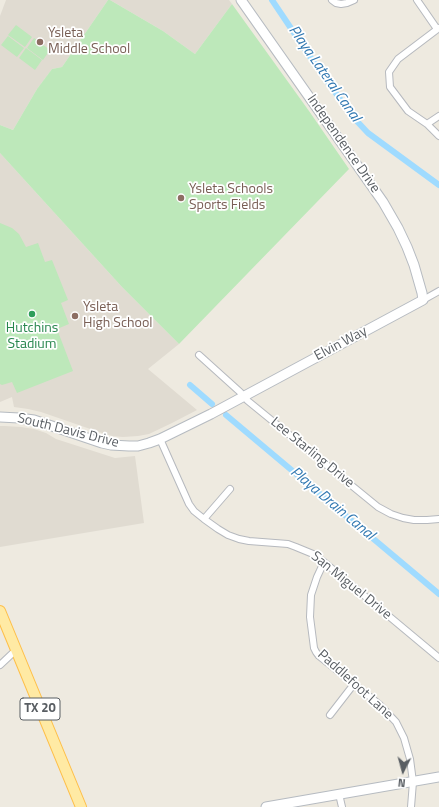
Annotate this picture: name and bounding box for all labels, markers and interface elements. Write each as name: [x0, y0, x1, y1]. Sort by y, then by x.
water label: Playa Lateral Canal: [284, 22, 364, 126]
place label: Ysleta Middle School: [48, 26, 130, 58]
marker: Ysleta Middle School: [35, 37, 45, 47]
street label: Independence Drive: [303, 92, 383, 196]
place label: Ysleta Schools Sports Fields: [189, 182, 273, 214]
marker: Ysleta Schools Sports Fields: [176, 193, 186, 203]
place label: Ysleta High School: [83, 300, 153, 332]
marker: Hutchins Stadium: [27, 309, 37, 319]
marker: Ysleta High School: [70, 311, 80, 321]
place label: Hutchins Stadium: [6, 321, 58, 354]
street label: Elvin Way: [312, 323, 370, 365]
street label: South Davis Drive: [16, 410, 120, 452]
street label: Lee Starling Drive: [267, 414, 357, 492]
water label: Playa Drain Canal: [286, 464, 378, 544]
street label: San Miguel Drive: [307, 548, 395, 624]
street label: Paddlefoot Lane: [314, 647, 396, 723]
road number: TX 20: [20, 698, 60, 720]
north arrow: [383, 751, 423, 791]
text: N: [397, 775, 406, 791]

